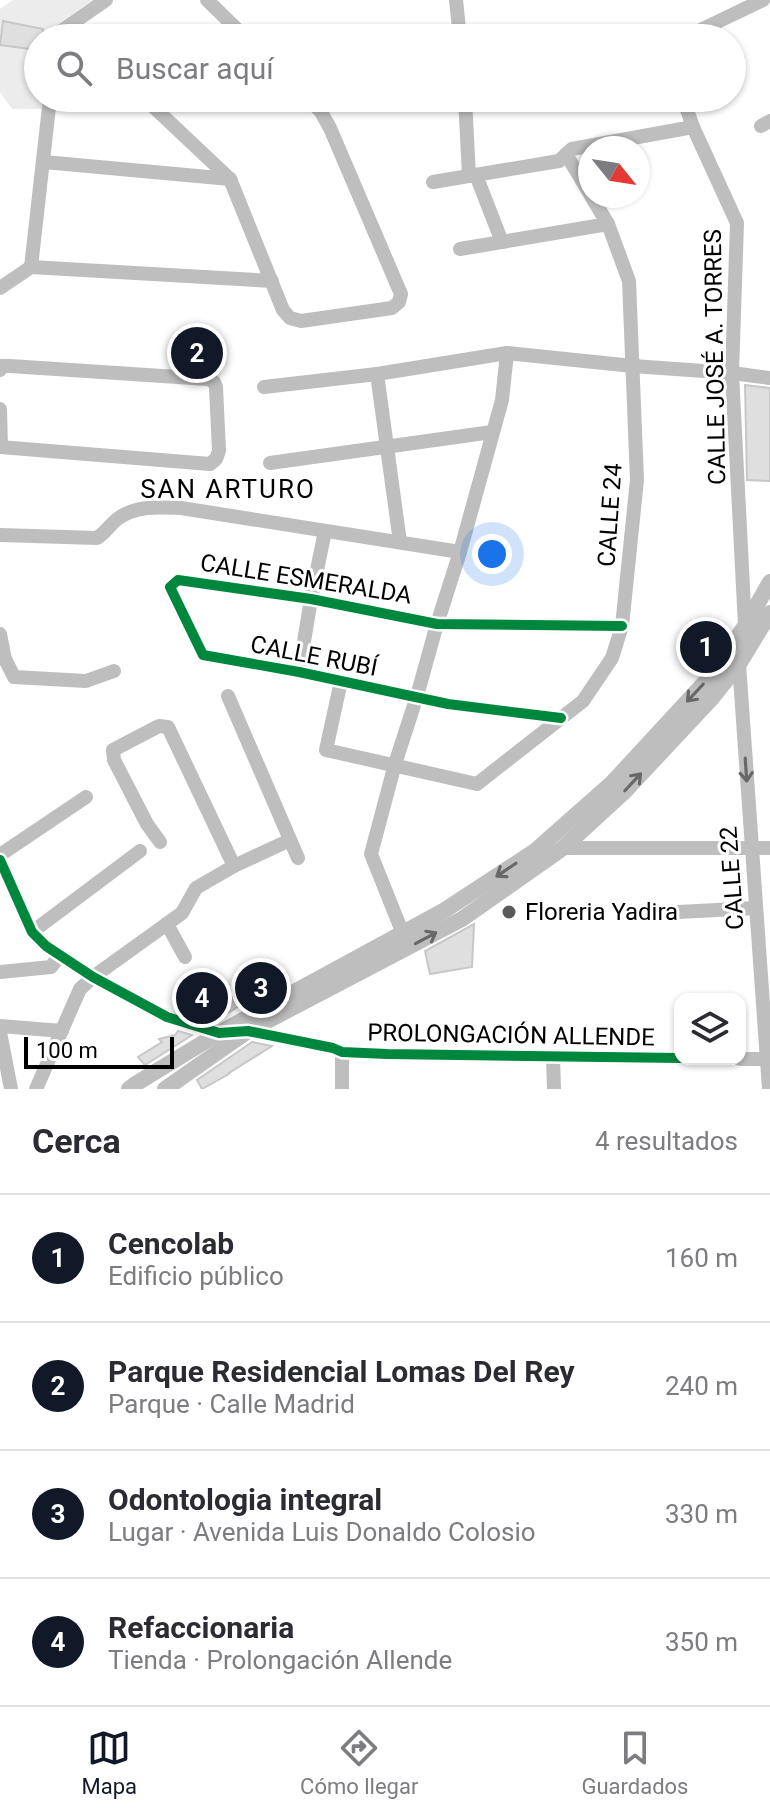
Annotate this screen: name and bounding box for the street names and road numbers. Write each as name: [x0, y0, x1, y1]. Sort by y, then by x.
street label: CALLE JOSÉ A. TORRES: [699, 229, 731, 485]
street label: CALLE 24: [592, 462, 628, 568]
street label: CALLE ESMERALDA: [198, 548, 414, 610]
street label: CALLE RUBÍ: [248, 630, 380, 682]
street label: CALLE 22: [714, 825, 750, 931]
street label: PROLONGACIÓN ALLENDE: [367, 1018, 655, 1052]

